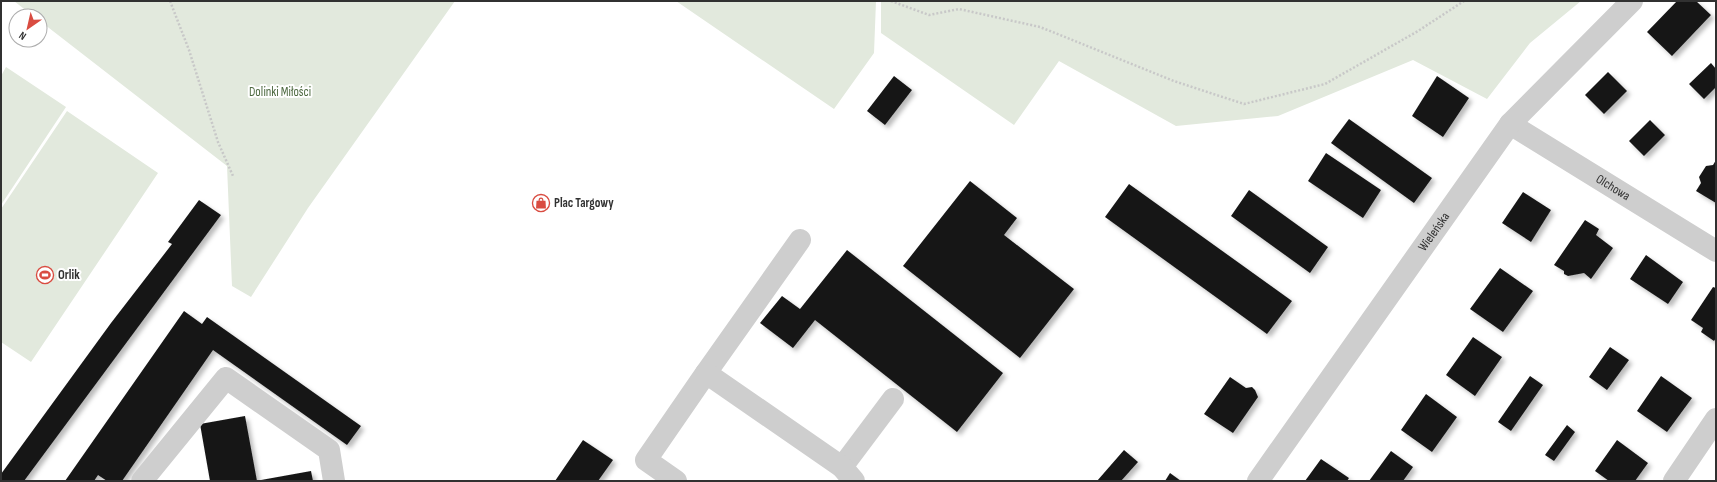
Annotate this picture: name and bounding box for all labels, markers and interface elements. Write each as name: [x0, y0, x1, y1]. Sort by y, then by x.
north arrow: [8, 8, 48, 48]
text: N: [17, 29, 29, 43]
park label: Dolinki Miłości: [249, 84, 311, 100]
street label: Olchowa: [1593, 171, 1633, 204]
shop icon: Plac Targowy: [531, 193, 551, 213]
place label: Plac Targowy: [554, 195, 614, 211]
street label: Wieleńska: [1415, 209, 1453, 254]
sports icon: Orlik: [35, 265, 55, 285]
place label: Orlik: [58, 267, 80, 283]

